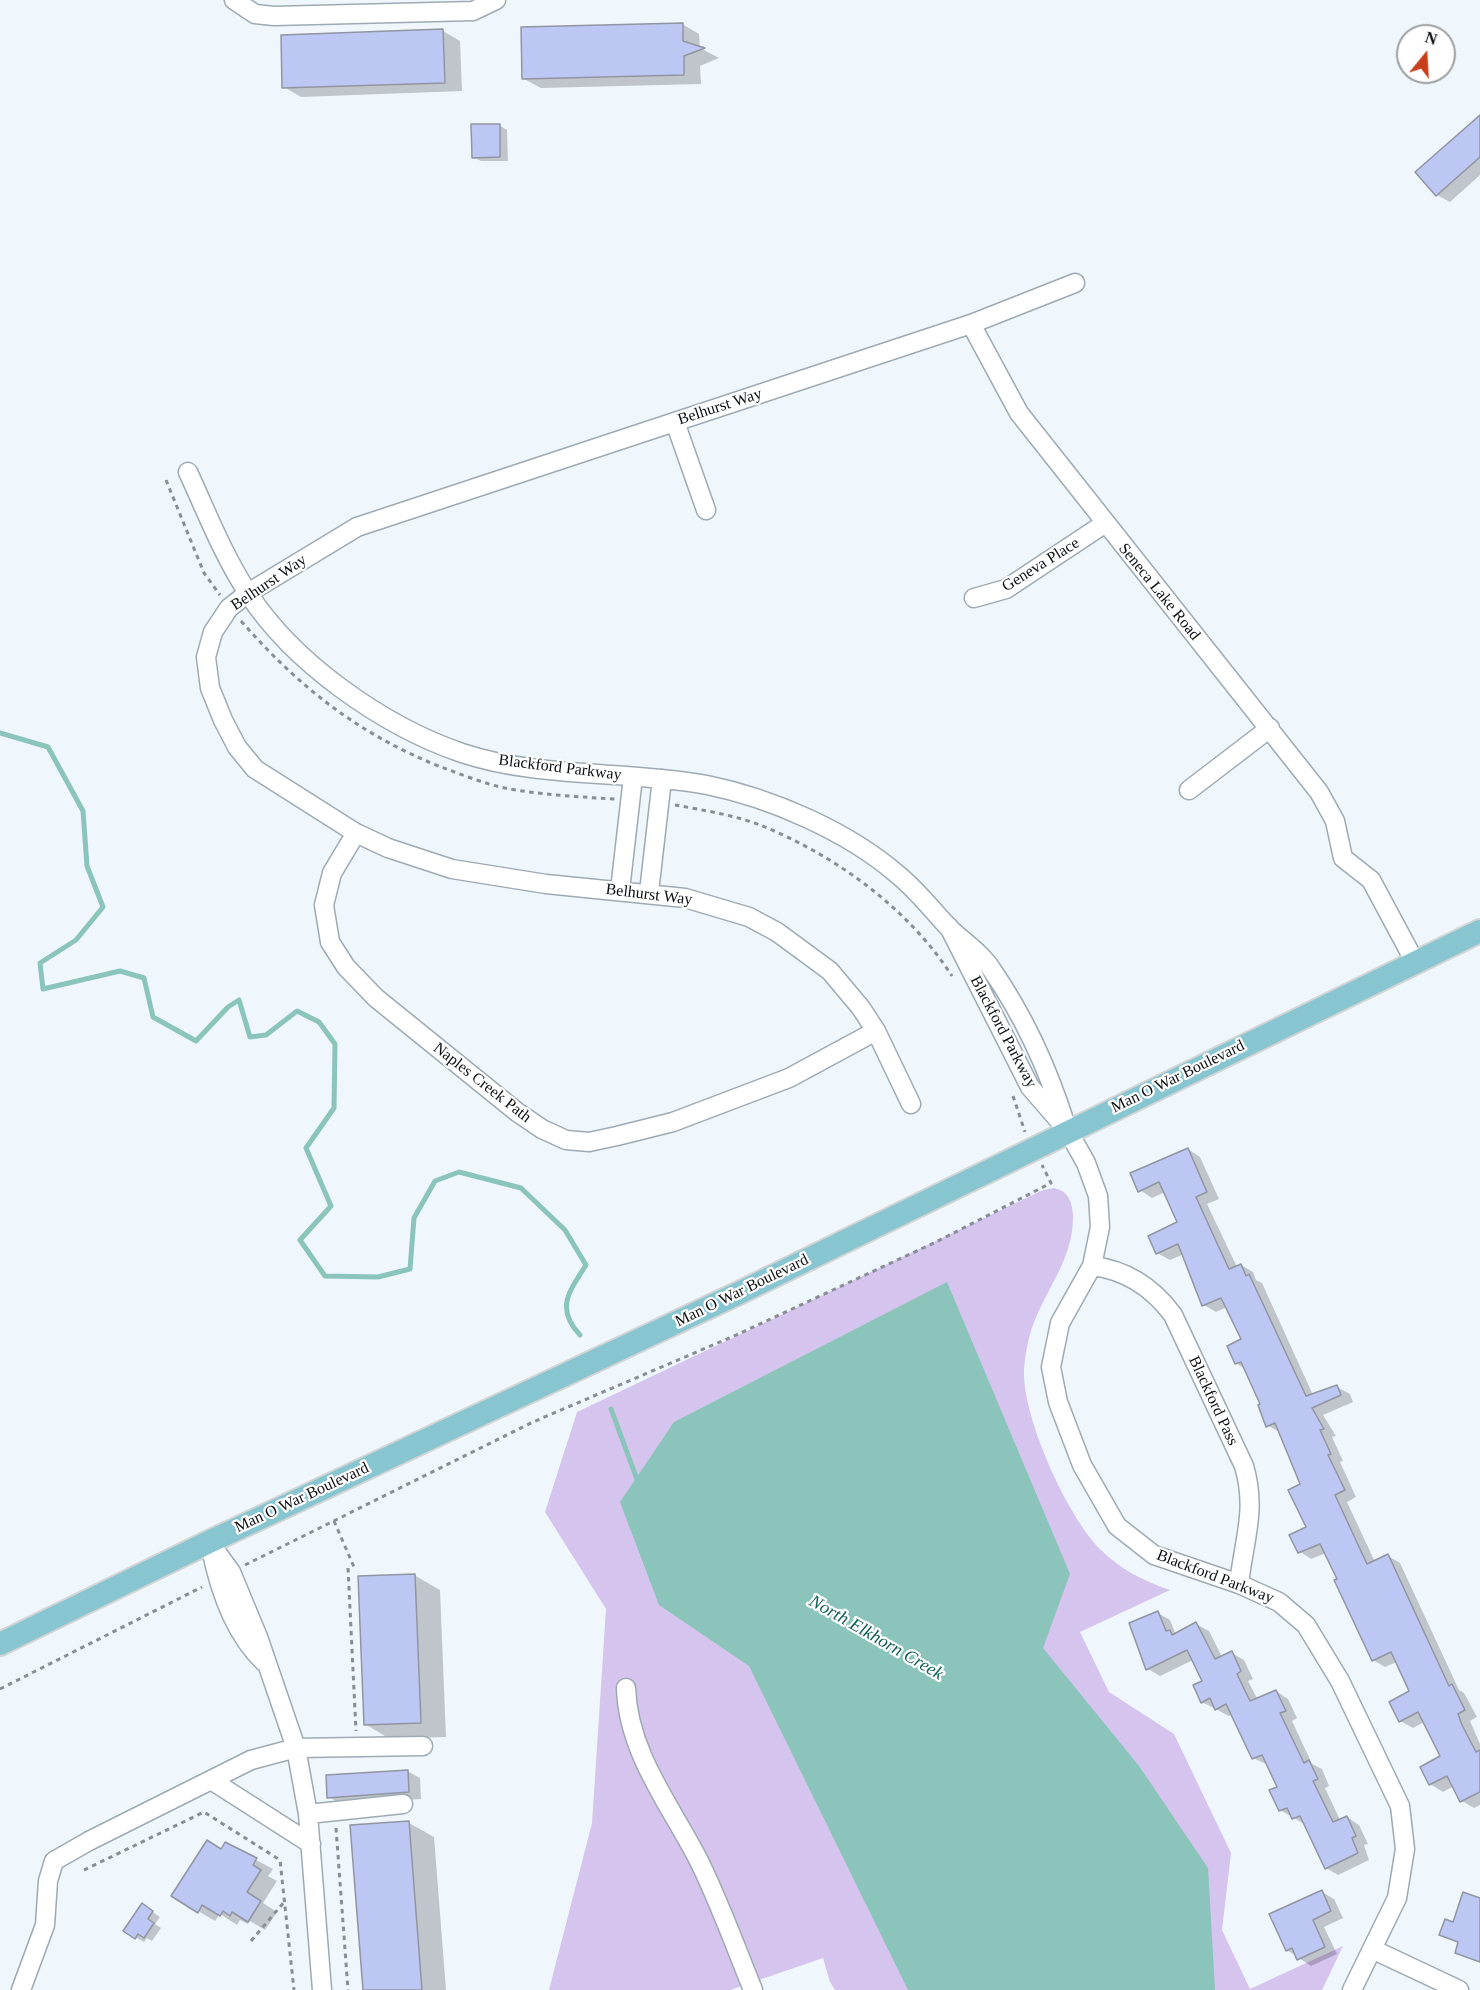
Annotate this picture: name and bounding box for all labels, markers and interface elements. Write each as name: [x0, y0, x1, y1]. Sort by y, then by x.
north arrow: [1396, 24, 1456, 84]
text: N: [1423, 28, 1439, 48]
street label: Belhurst Way: [676, 384, 764, 430]
street label: Geneva Place: [999, 534, 1083, 596]
street label: Seneca Lake Road: [1114, 540, 1204, 644]
street label: Belhurst Way: [228, 551, 310, 615]
street label: Blackford Parkway: [497, 751, 623, 785]
street label: Belhurst Way: [605, 880, 693, 910]
street label: Blackford Parkway: [965, 973, 1041, 1091]
street label: Man O War Boulevard: [1108, 1036, 1248, 1118]
street label: Naples Creek Path: [429, 1039, 535, 1127]
street label: Man O War Boulevard: [672, 1250, 812, 1332]
street label: Blackford Pass: [1184, 1353, 1242, 1449]
street label: Man O War Boulevard: [232, 1458, 372, 1538]
street label: Blackford Parkway: [1154, 1546, 1276, 1608]
water label: North Elkhorn Creek: [805, 1591, 947, 1685]

